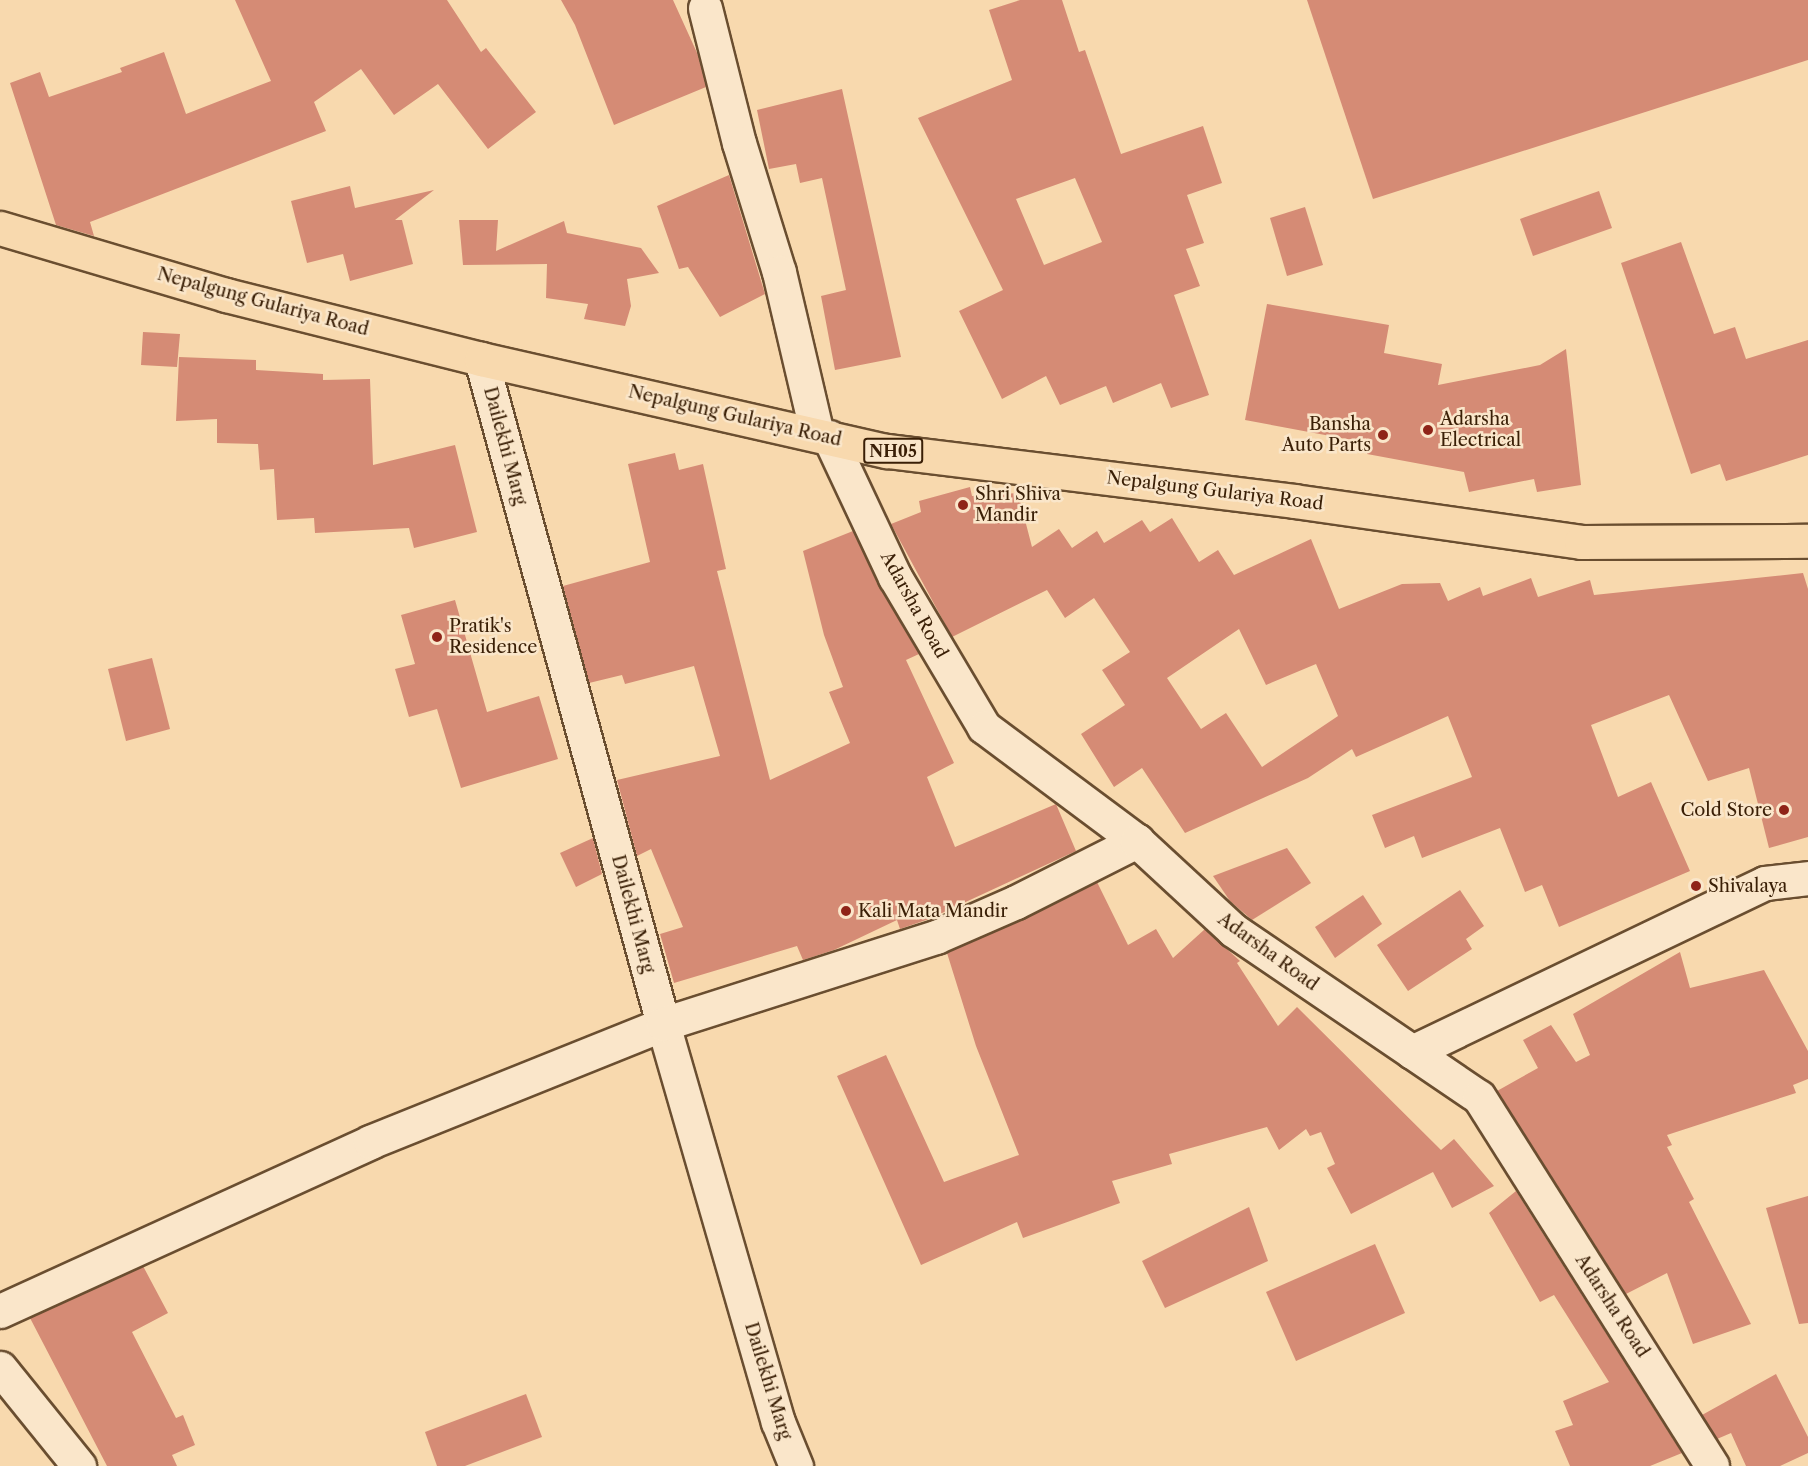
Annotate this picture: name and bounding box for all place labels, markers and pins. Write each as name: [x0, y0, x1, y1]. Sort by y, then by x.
place label: Adarsha Electrical: [1440, 409, 1521, 452]
place label: Bansha Auto Parts: [1282, 414, 1371, 456]
marker: Adarsha Electrical: [1421, 423, 1435, 437]
marker: Bansha Auto Parts: [1376, 428, 1390, 442]
place label: Shri Shiva Mandir: [975, 484, 1061, 526]
marker: Shri Shiva Mandir: [956, 498, 970, 512]
place label: Pratik's Residence: [449, 616, 537, 658]
marker: Pratik's Residence: [430, 630, 444, 644]
place label: Cold Store: [1680, 799, 1772, 821]
marker: Cold Store: [1777, 803, 1791, 817]
place label: Shivalaya: [1708, 875, 1787, 897]
marker: Shivalaya: [1689, 879, 1703, 893]
place label: Kali Mata Mandir: [858, 900, 1008, 922]
marker: Kali Mata Mandir: [839, 904, 853, 918]

